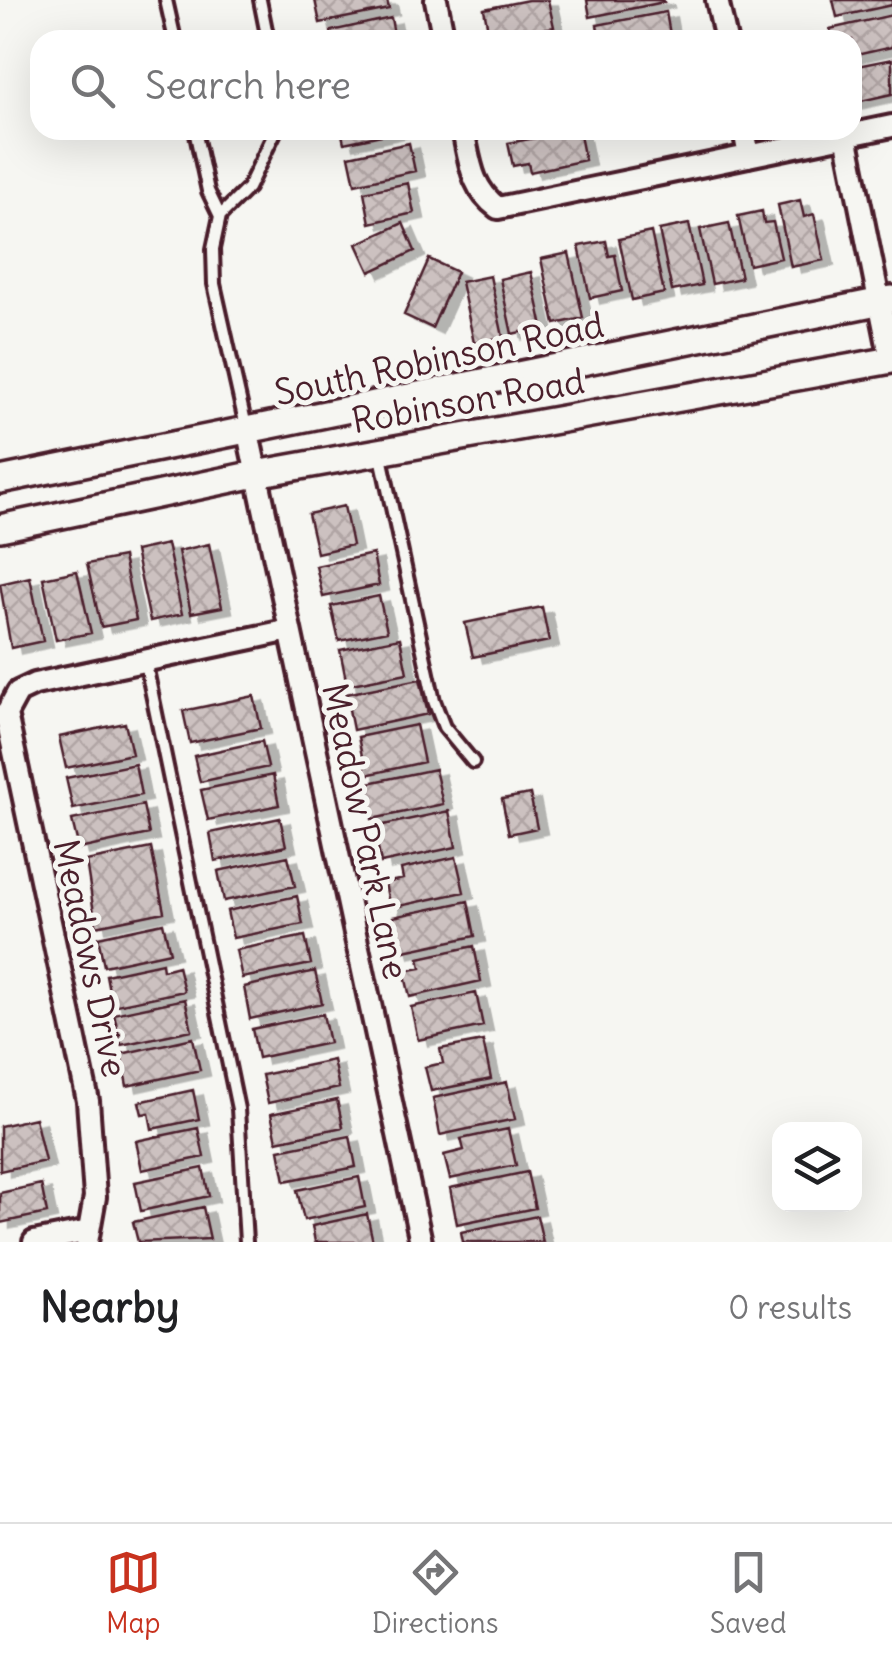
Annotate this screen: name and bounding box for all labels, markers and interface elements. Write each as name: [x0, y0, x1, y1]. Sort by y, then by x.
search box: [30, 30, 862, 140]
icon: search: [65, 58, 120, 113]
text: Search here: [145, 62, 351, 109]
street label: South Robinson Road: [271, 303, 607, 413]
street label: Robinson Road: [348, 359, 588, 441]
street label: Meadow Park Lane: [313, 679, 419, 983]
street label: Meadows Drive: [44, 835, 138, 1081]
map controls: [772, 1122, 862, 1212]
button: layers: [772, 1122, 862, 1212]
text: Nearby: [40, 1281, 179, 1333]
text: 0 results: [728, 1287, 852, 1328]
tab: Map: [106, 1545, 161, 1641]
tab: Directions: [372, 1545, 498, 1641]
tab: Saved: [710, 1545, 786, 1641]

